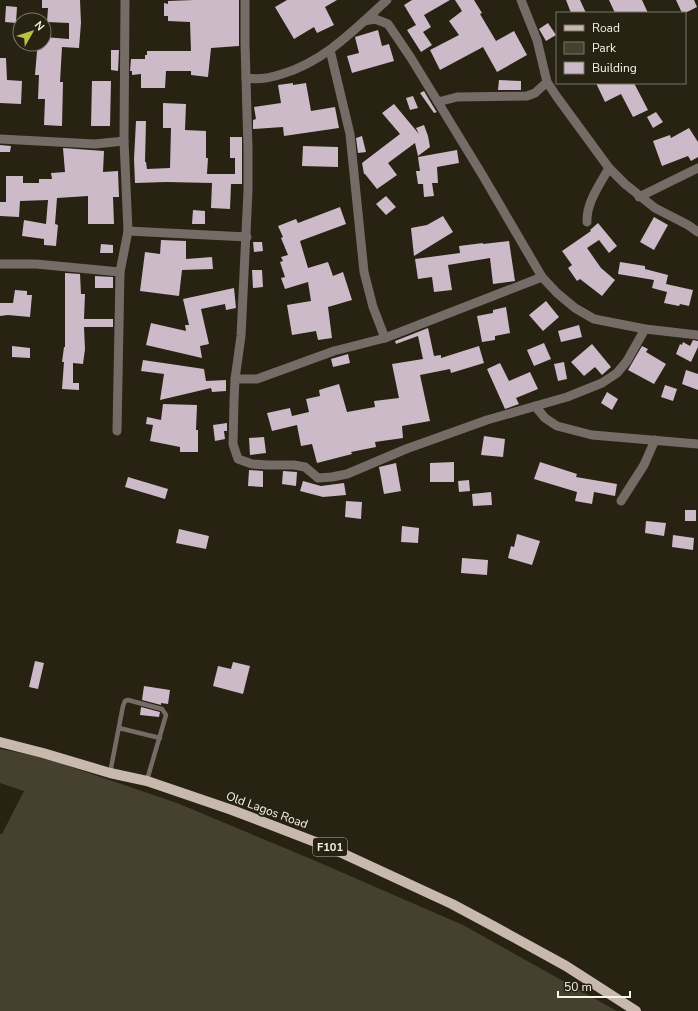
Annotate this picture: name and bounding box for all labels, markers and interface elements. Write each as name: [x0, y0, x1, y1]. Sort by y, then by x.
north arrow: [12, 12, 52, 52]
legend: [556, 12, 686, 84]
text: N: [31, 18, 48, 34]
text: Road: [592, 20, 620, 36]
text: Park: [592, 40, 617, 56]
text: Building: [592, 60, 637, 76]
street label: Old Lagos Road: [224, 788, 310, 832]
road number: F101: [313, 838, 347, 856]
scale bar: [558, 973, 630, 999]
text: 50 m: [564, 979, 592, 995]

